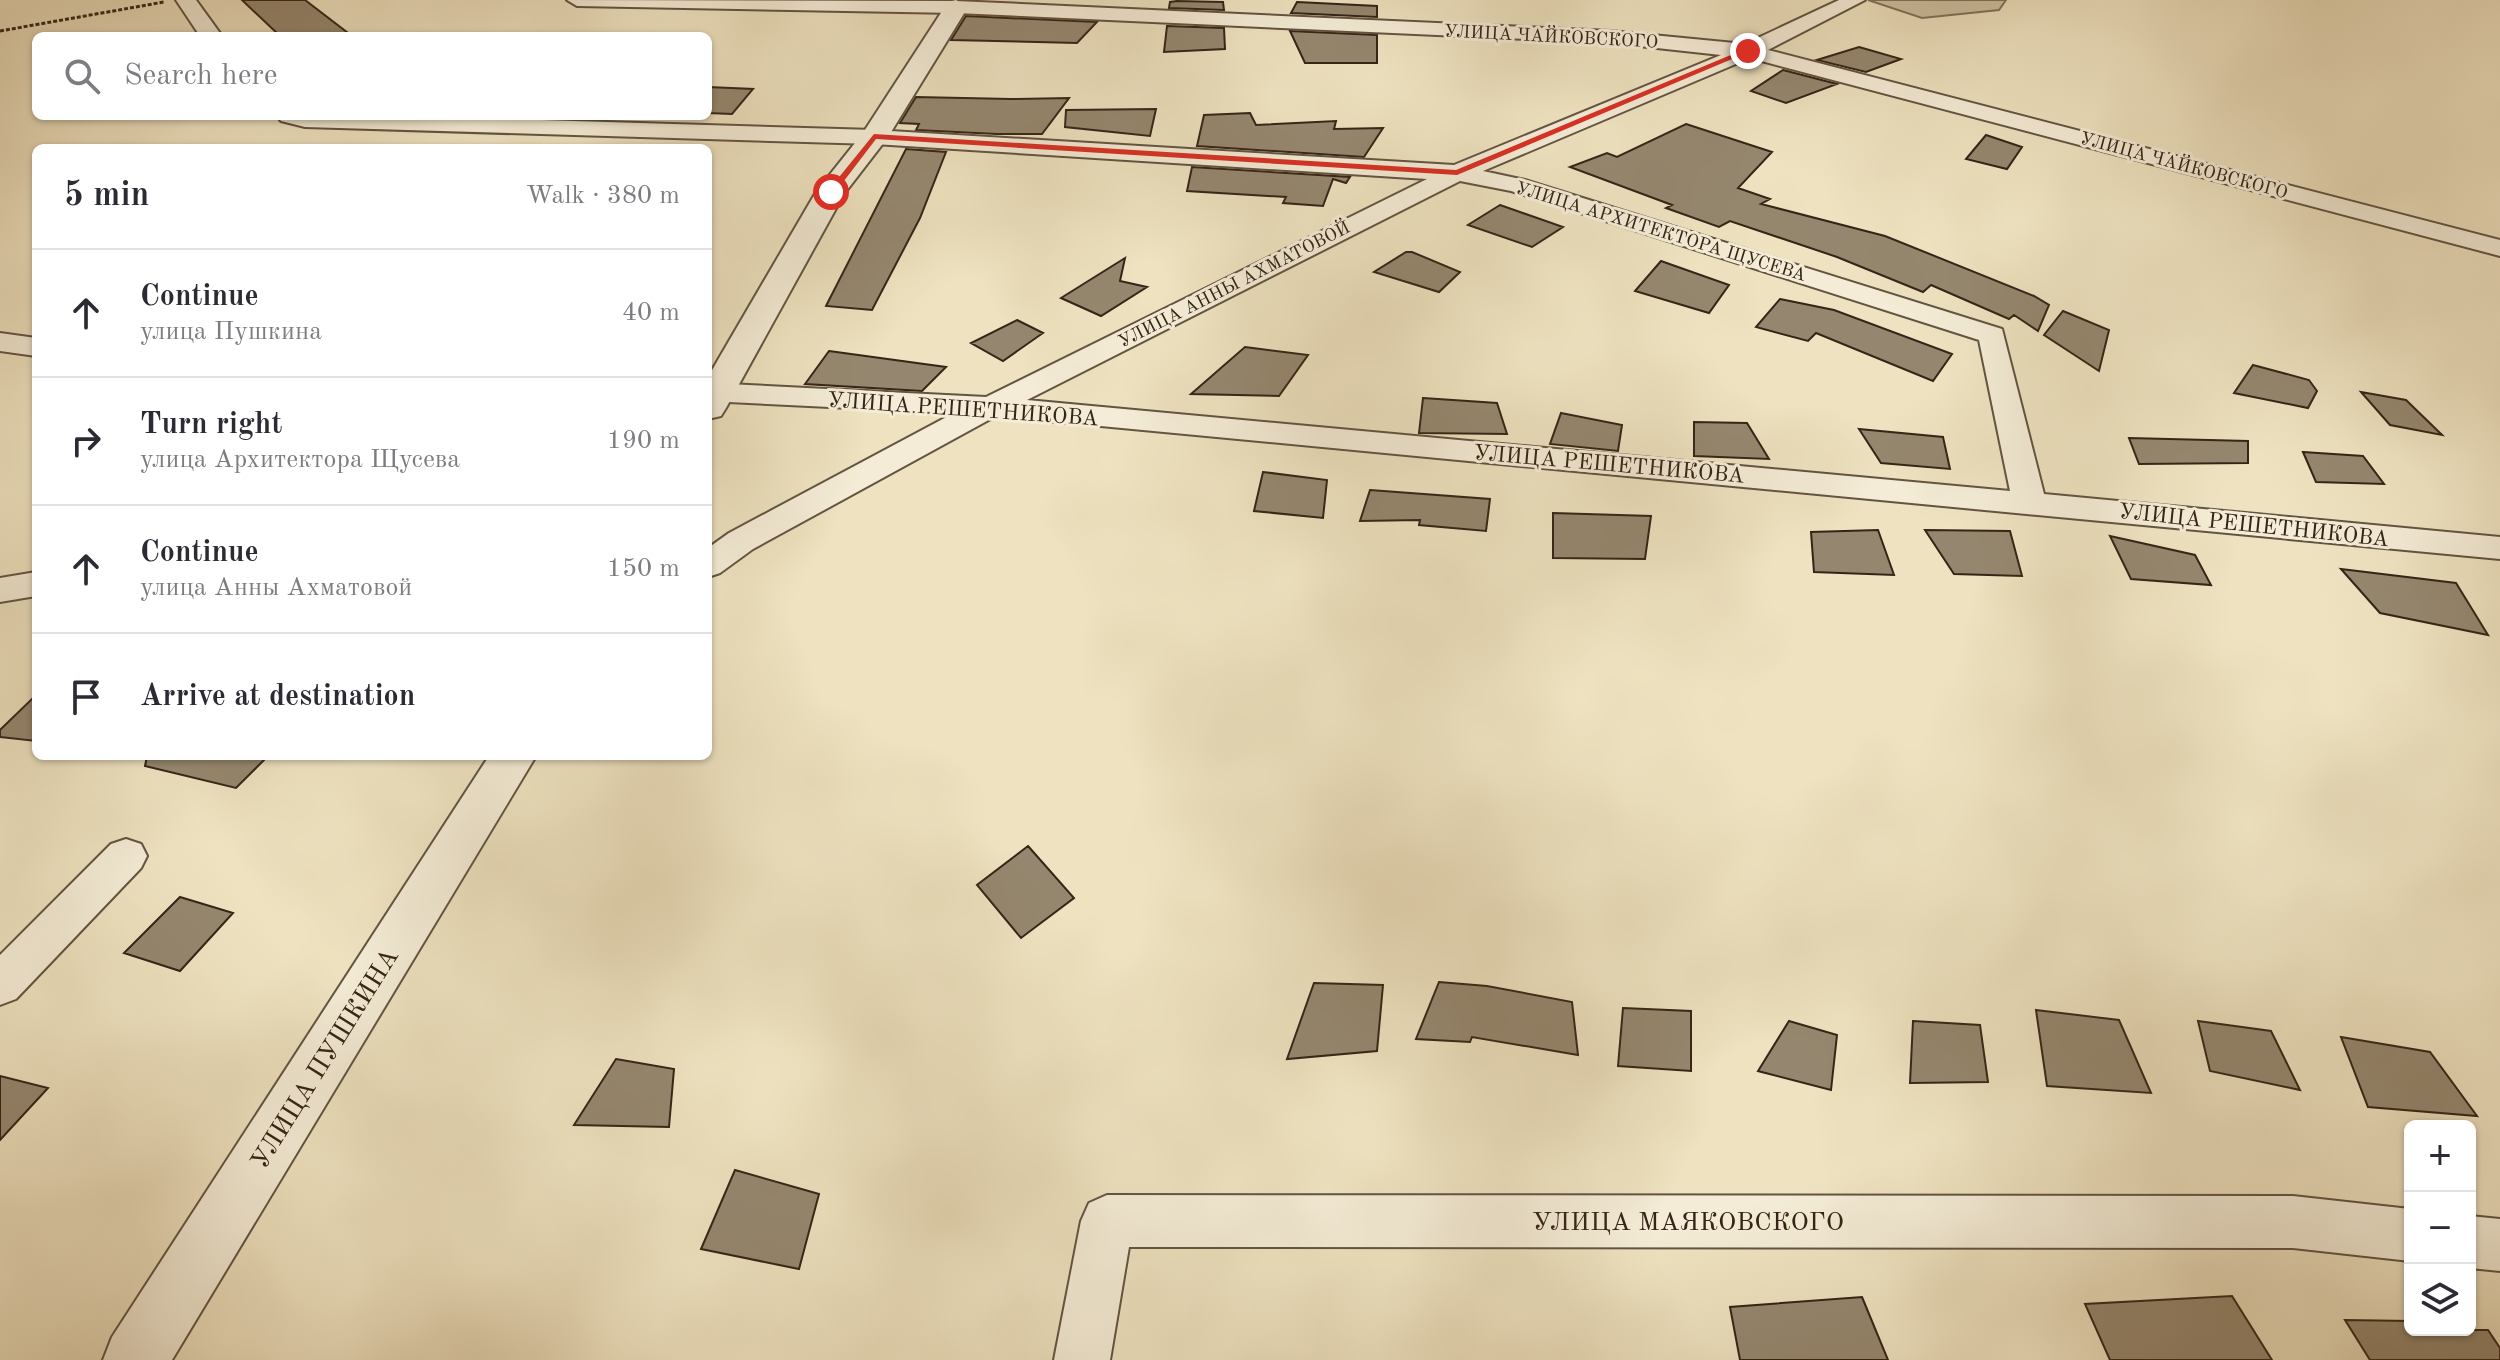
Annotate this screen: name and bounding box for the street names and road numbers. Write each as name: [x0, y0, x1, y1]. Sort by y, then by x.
street label: УЛИЦА ЧАЙКОВСКОГО: [1443, 18, 1659, 52]
street label: УЛИЦА ЧАЙКОВСКОГО: [2078, 126, 2291, 202]
street label: УЛИЦА АРХИТЕКТОРА ЩУСЕВА: [1513, 179, 1808, 285]
street label: УЛИЦА АННЫ АХМАТОВОЙ: [1114, 215, 1353, 351]
street label: УЛИЦА РЕШЕТНИКОВА: [827, 390, 1099, 430]
street label: УЛИЦА РЕШЕТНИКОВА: [1473, 442, 1745, 488]
street label: УЛИЦА РЕШЕТНИКОВА: [2118, 501, 2390, 551]
street label: УЛИЦА ПУШКИНА: [247, 944, 404, 1174]
street label: УЛИЦА МАЯКОВСКОГО: [1532, 1210, 1844, 1236]

